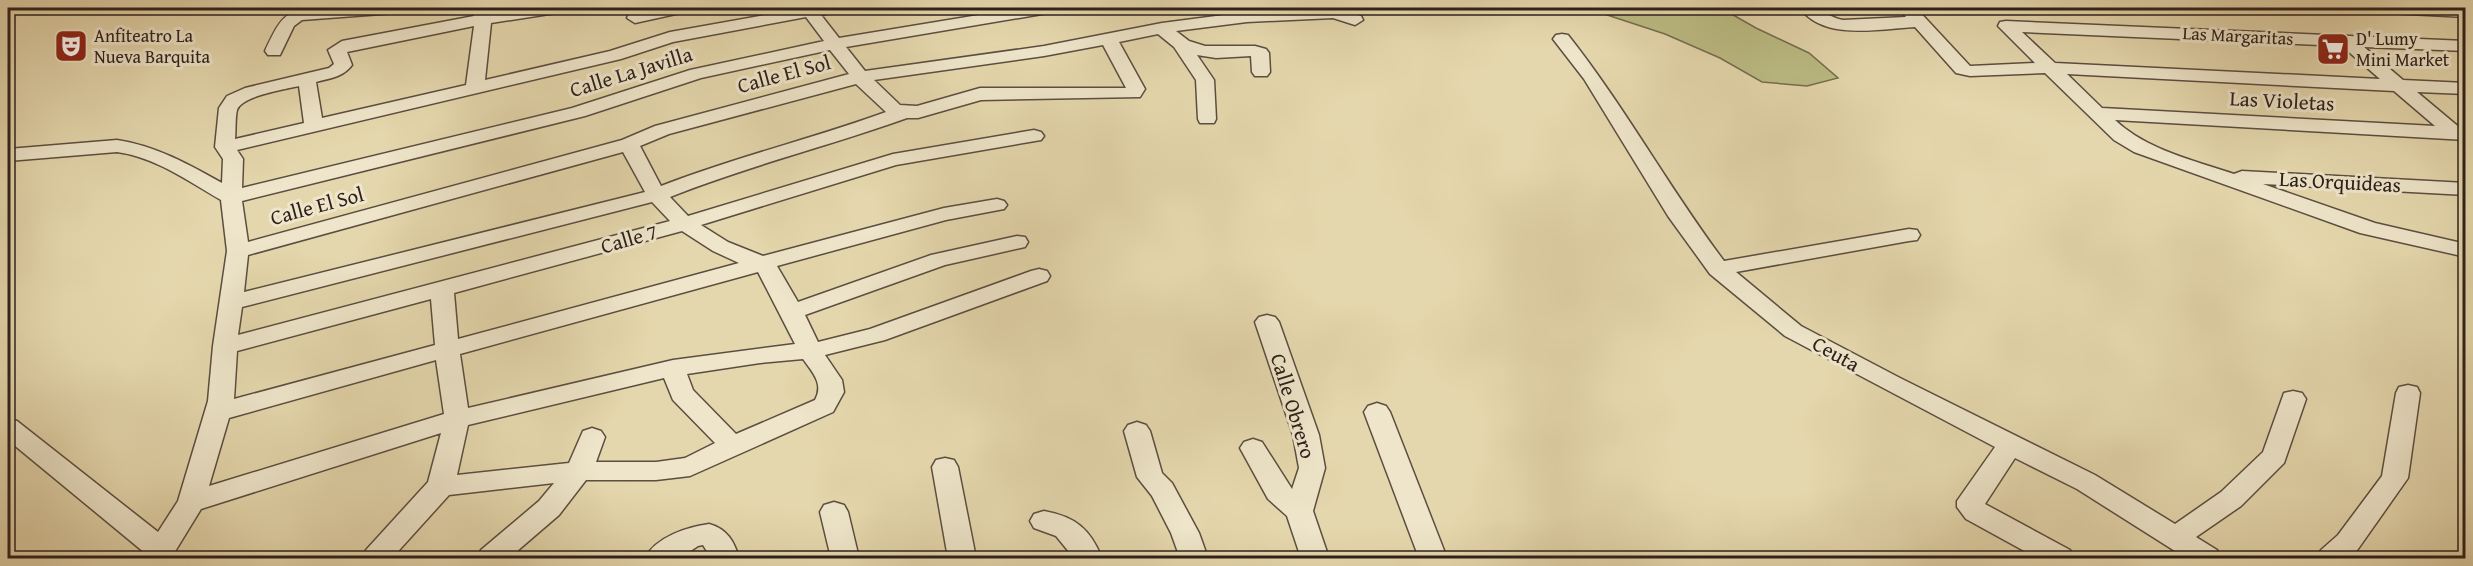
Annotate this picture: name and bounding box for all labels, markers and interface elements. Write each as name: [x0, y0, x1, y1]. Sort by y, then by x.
street label: Las Margaritas: [2182, 19, 2294, 52]
place label: Anfiteatro La Nueva Barquita: [94, 22, 211, 70]
place label: D' Lumy Mini Market: [2356, 25, 2450, 73]
theatre icon: Anfiteatro La Nueva Barquita: [53, 28, 89, 64]
supermarket icon: D' Lumy Mini Market: [2315, 31, 2351, 67]
street label: Calle La Javilla: [566, 38, 696, 105]
street label: Calle El Sol: [734, 46, 834, 101]
street label: Las Violetas: [2229, 82, 2335, 119]
street label: Las Orquideas: [2278, 163, 2402, 200]
street label: Calle El Sol: [267, 178, 367, 233]
street label: Calle 7: [597, 216, 661, 261]
street label: Ceuta: [1807, 328, 1866, 379]
street label: Calle Obrero: [1263, 349, 1324, 462]

